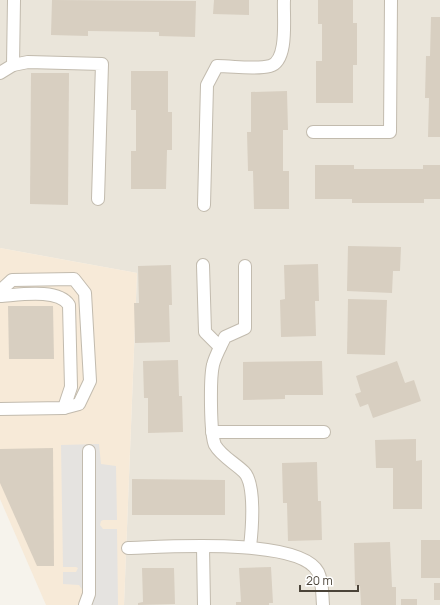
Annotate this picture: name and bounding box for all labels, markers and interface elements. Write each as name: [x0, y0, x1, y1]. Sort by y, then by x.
scale bar: [300, 567, 358, 593]
text: 20 m: [306, 572, 333, 589]

